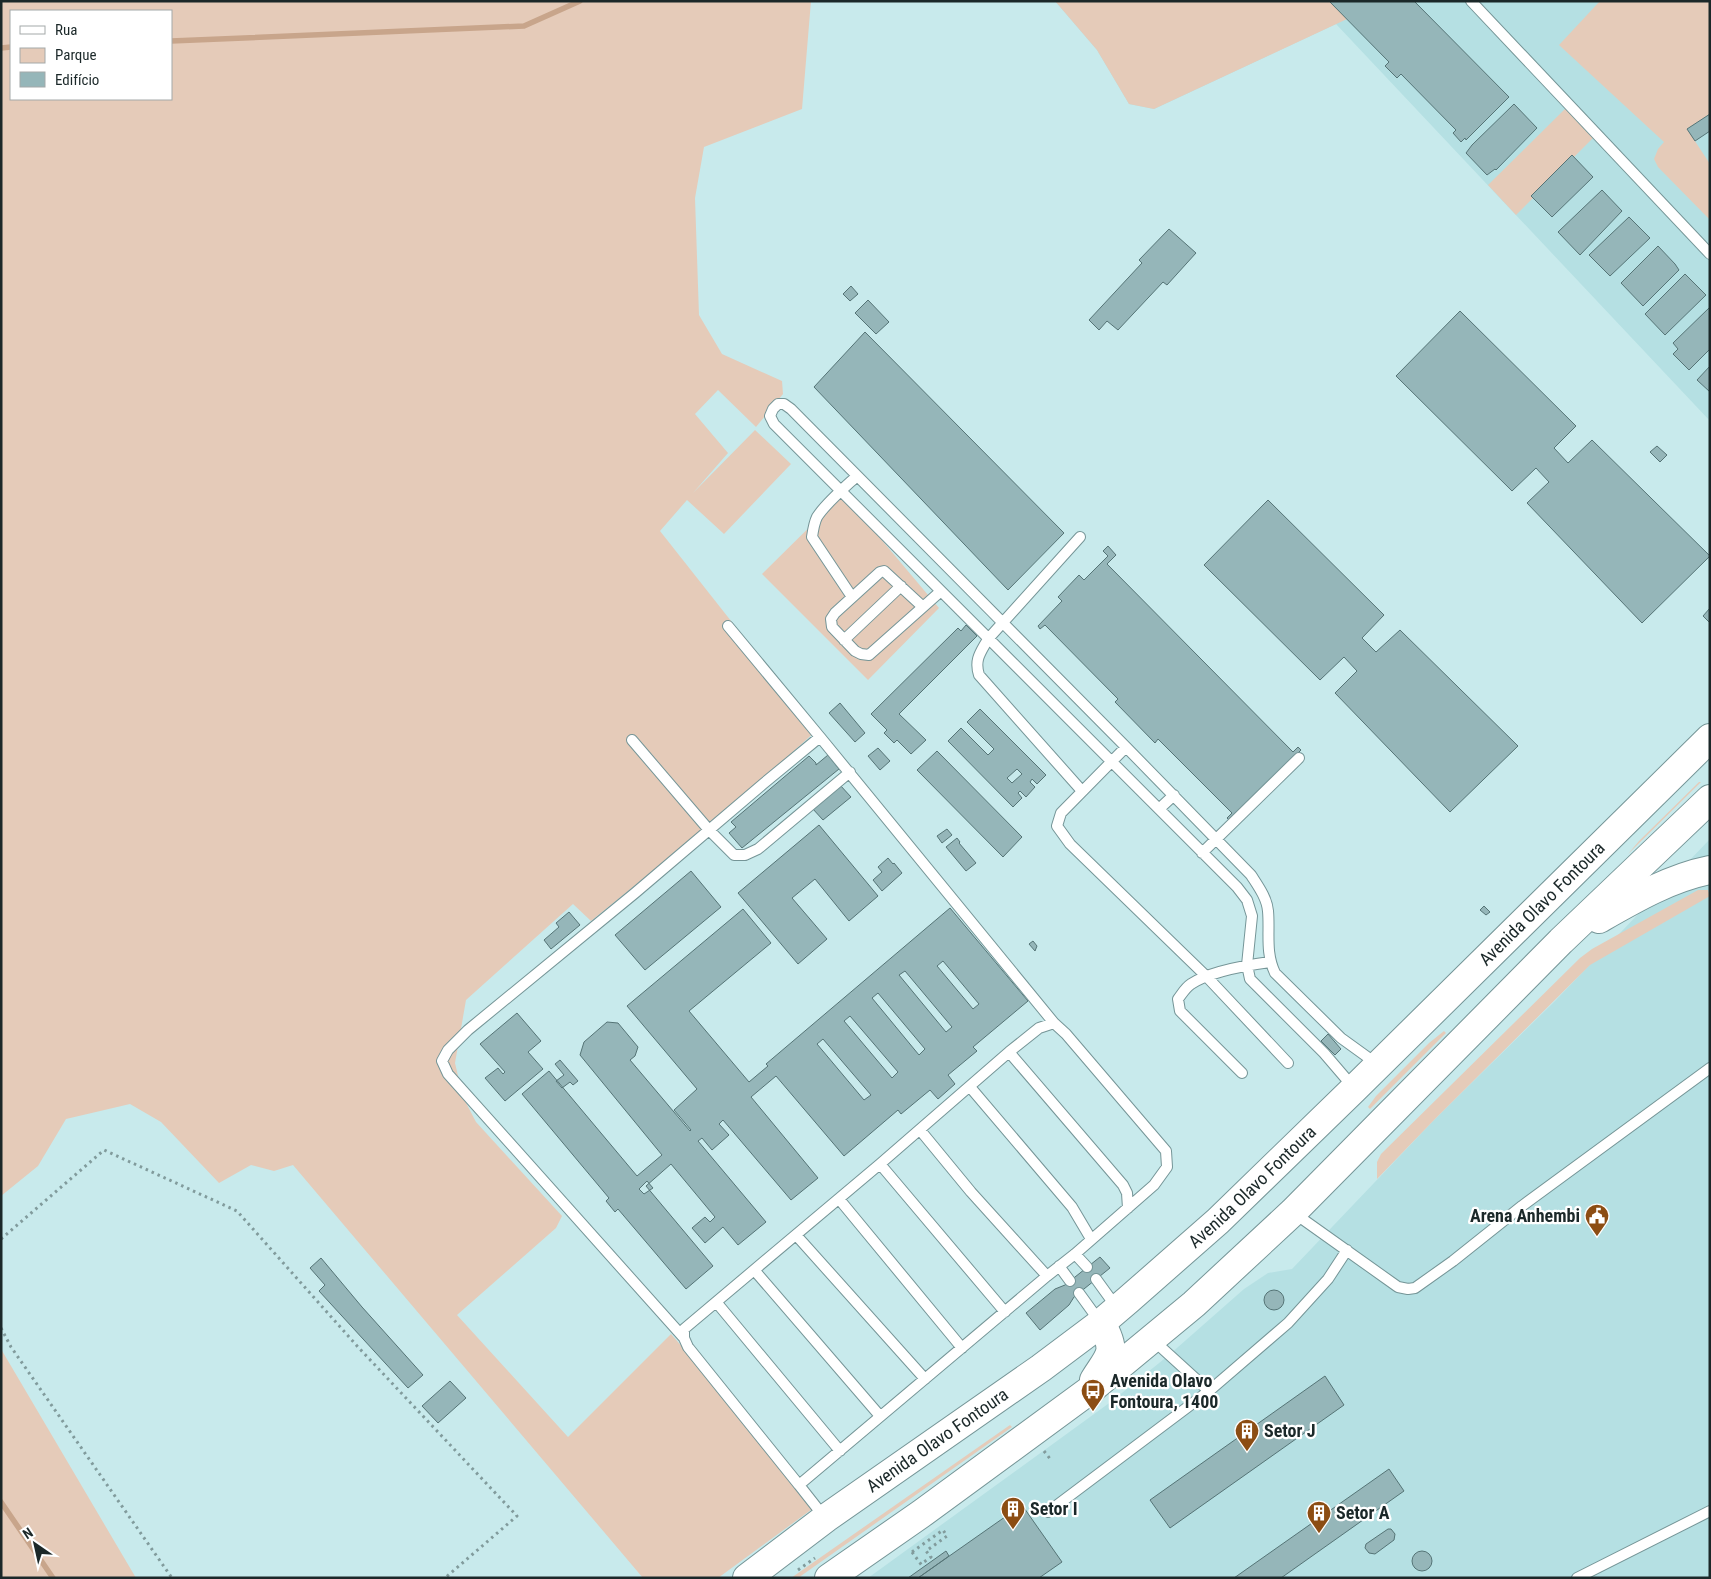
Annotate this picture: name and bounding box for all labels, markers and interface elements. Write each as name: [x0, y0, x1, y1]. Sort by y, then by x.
legend: [10, 10, 172, 100]
text: Rua: [55, 21, 77, 39]
text: Parque: [55, 46, 97, 64]
text: Edifício: [55, 71, 99, 89]
street label: Avenida Olavo Fontoura: [1474, 837, 1609, 970]
street label: Avenida Olavo Fontoura: [1184, 1121, 1320, 1252]
public building icon: Arena Anhembi: [1584, 1203, 1610, 1237]
place label: Arena Anhembi: [1470, 1205, 1580, 1226]
place label: Avenida Olavo Fontoura, 1400: [1110, 1370, 1218, 1412]
bus stop icon: Avenida Olavo Fontoura, 1400: [1080, 1378, 1106, 1412]
street label: Avenida Olavo Fontoura: [862, 1383, 1012, 1496]
building icon: Setor J: [1234, 1418, 1260, 1452]
place label: Setor J: [1264, 1420, 1315, 1441]
building icon: Setor I: [1000, 1496, 1026, 1530]
place label: Setor I: [1030, 1498, 1078, 1519]
building icon: Setor A: [1306, 1500, 1332, 1534]
place label: Setor A: [1336, 1502, 1390, 1523]
north arrow: [10, 1519, 60, 1569]
text: N: [20, 1524, 36, 1542]

